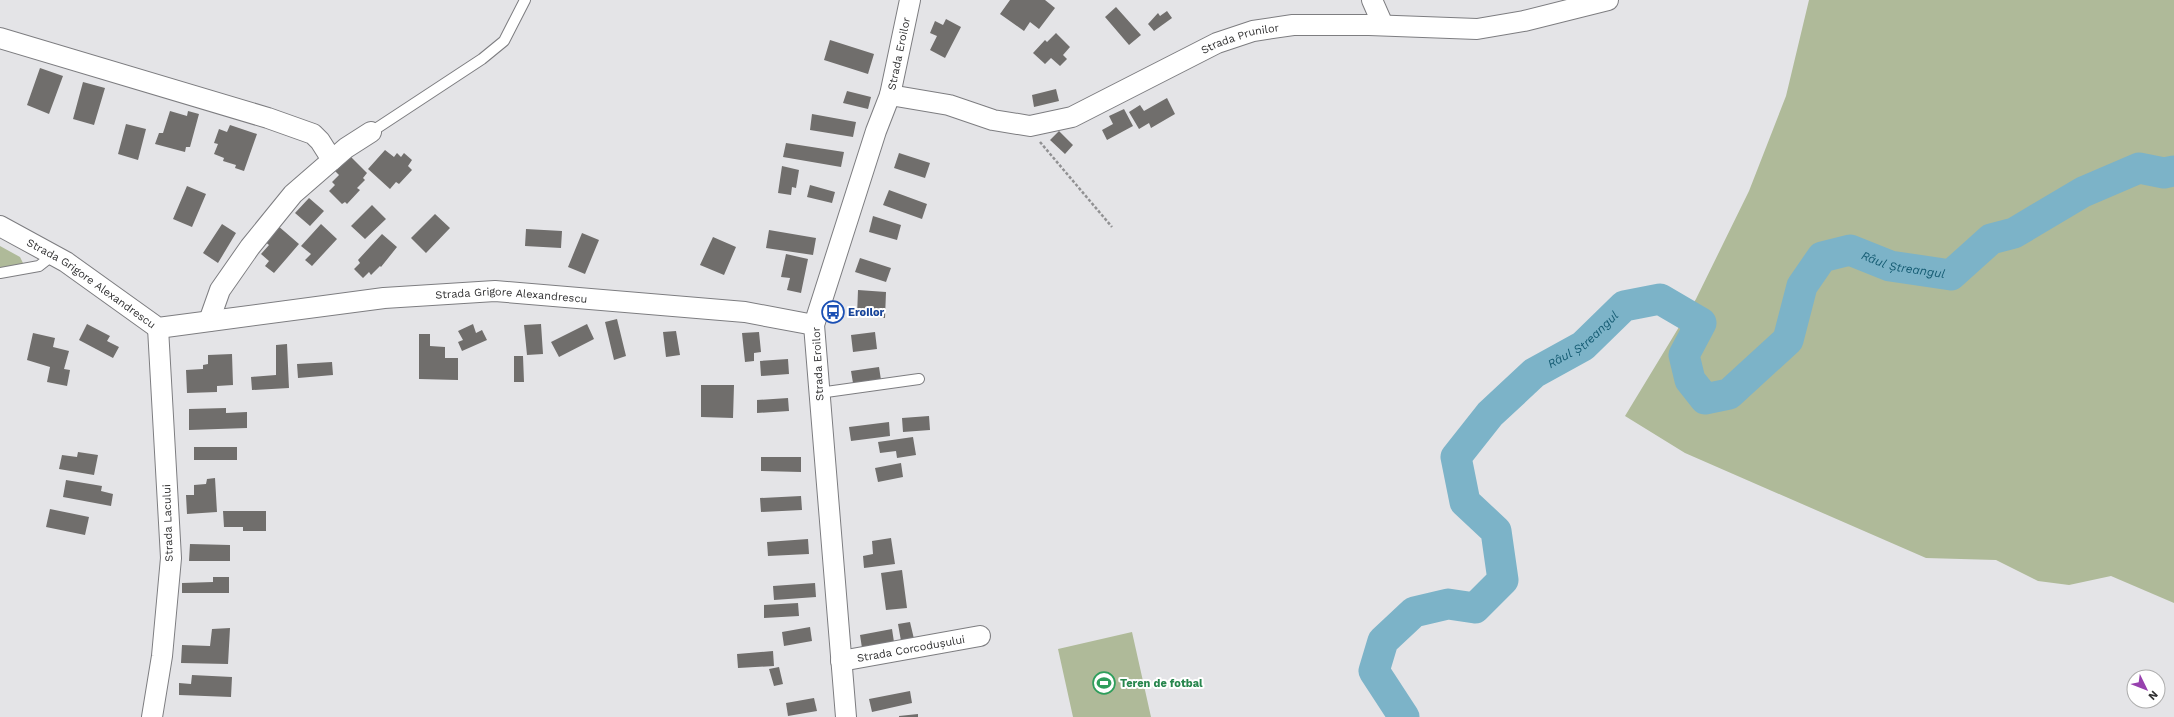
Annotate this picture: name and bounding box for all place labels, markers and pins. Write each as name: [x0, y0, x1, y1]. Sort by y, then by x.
bus stop icon: Eroilor: [820, 299, 846, 325]
place label: Eroilor: [848, 306, 885, 319]
sports icon: Teren de fotbal: [1091, 670, 1117, 696]
place label: Teren de fotbal: [1120, 677, 1203, 690]

